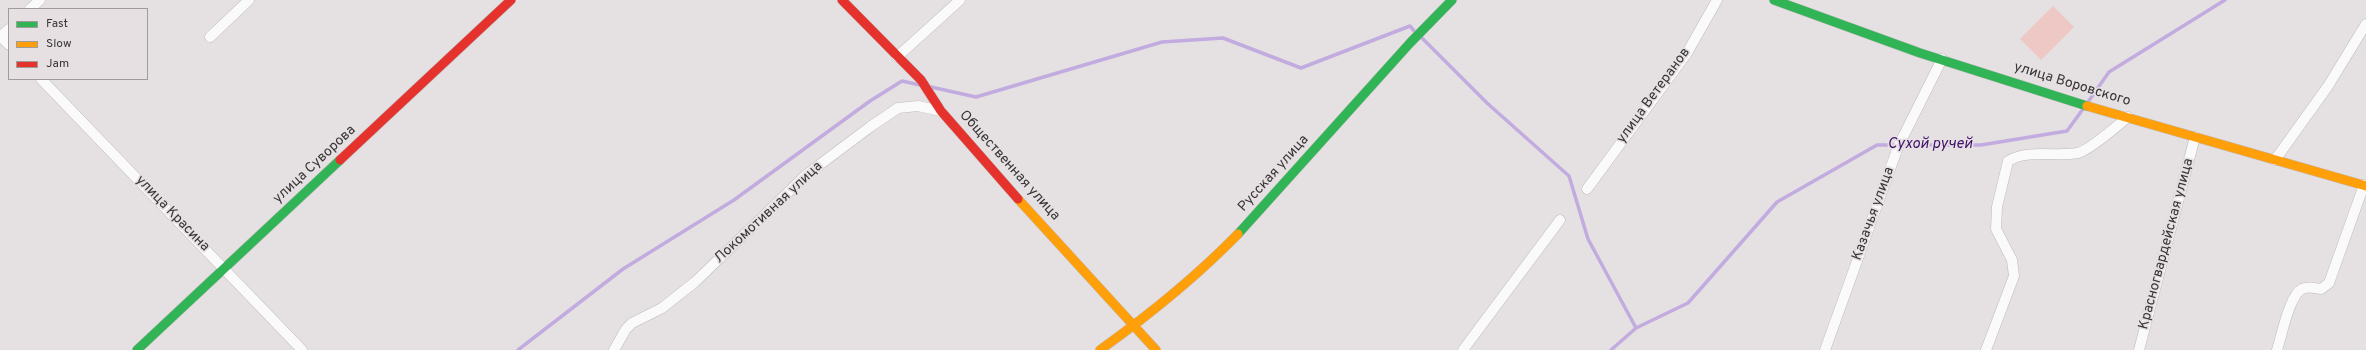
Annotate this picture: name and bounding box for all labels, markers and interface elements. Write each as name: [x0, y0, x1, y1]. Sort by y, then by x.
legend: [8, 8, 148, 80]
text: Fast: [46, 16, 68, 32]
text: Slow: [46, 36, 72, 52]
street label: улица Ветеранов: [1614, 45, 1694, 147]
text: Jam: [46, 56, 69, 72]
street label: улица Воровского: [2012, 59, 2132, 111]
street label: Общественная улица: [955, 107, 1063, 225]
street label: улица Суворова: [270, 122, 360, 208]
street label: Русская улица: [1235, 132, 1313, 216]
water label: Сухой ручей: [1888, 136, 1972, 154]
street label: Красногвардейская улица: [2136, 157, 2198, 331]
street label: Локомотивная улица: [711, 159, 827, 267]
street label: Казачья улица: [1849, 165, 1899, 263]
street label: улица Красина: [131, 172, 213, 256]

